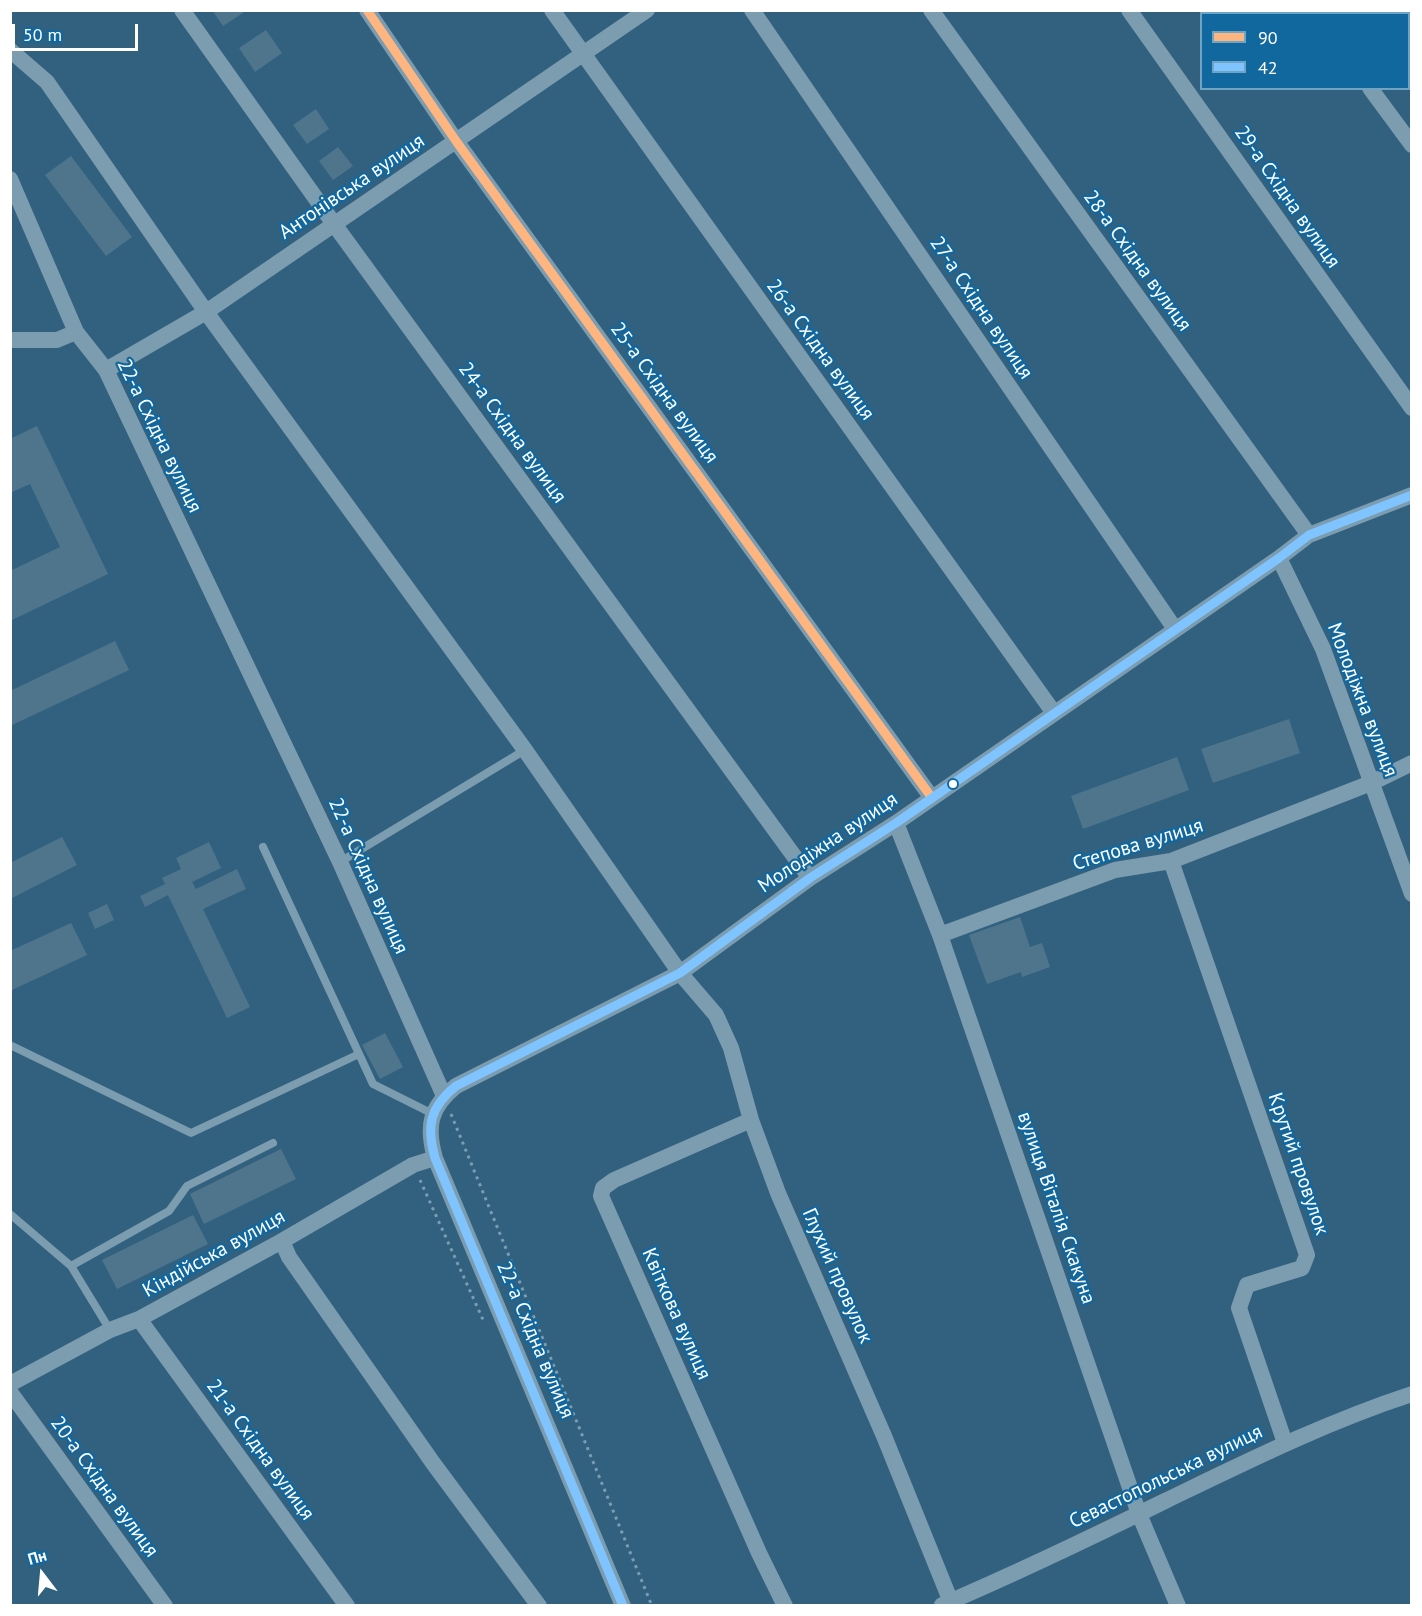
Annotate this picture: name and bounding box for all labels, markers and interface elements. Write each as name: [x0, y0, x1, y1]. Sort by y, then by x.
scale bar: [15, 12, 141, 50]
legend: [1200, 12, 1410, 90]
text: 50 m: [23, 23, 62, 46]
text: 90: [1258, 26, 1278, 49]
text: 42: [1258, 56, 1278, 79]
street label: 29-а Східна вулиця: [1229, 121, 1345, 273]
street label: Антонівська вулиця: [275, 129, 429, 245]
street label: 28-а Східна вулиця: [1078, 186, 1196, 336]
street label: 27-а Східна вулиця: [924, 232, 1038, 384]
street label: 26-а Східна вулиця: [761, 275, 879, 425]
street label: 25-а Східна вулиця: [605, 318, 723, 468]
street label: 22-а Східна вулиця: [111, 355, 207, 517]
street label: 24-а Східна вулиця: [453, 358, 571, 508]
street label: Молодіжна вулиця: [1322, 620, 1402, 780]
unlabelled marker: [947, 778, 959, 790]
street label: Молодіжна вулиця: [754, 787, 902, 899]
street label: 22-а Східна вулиця: [323, 794, 413, 958]
street label: Степова вулиця: [1070, 814, 1206, 876]
street label: Крутий провулок: [1262, 1090, 1334, 1238]
street label: вулиця Віталія Скакуна: [1012, 1109, 1100, 1307]
street label: Кіндійська вулиця: [139, 1205, 289, 1303]
street label: Глухий провулок: [797, 1205, 877, 1347]
street label: Квіткова вулиця: [636, 1245, 716, 1383]
street label: 22-а Східна вулиця: [491, 1258, 579, 1422]
street label: 21-а Східна вулиця: [201, 1375, 319, 1525]
street label: 20-а Східна вулиця: [45, 1412, 163, 1562]
street label: Севастопольська вулиця: [1066, 1420, 1266, 1534]
north arrow: [12, 1544, 72, 1604]
text: Пн: [25, 1544, 49, 1569]

